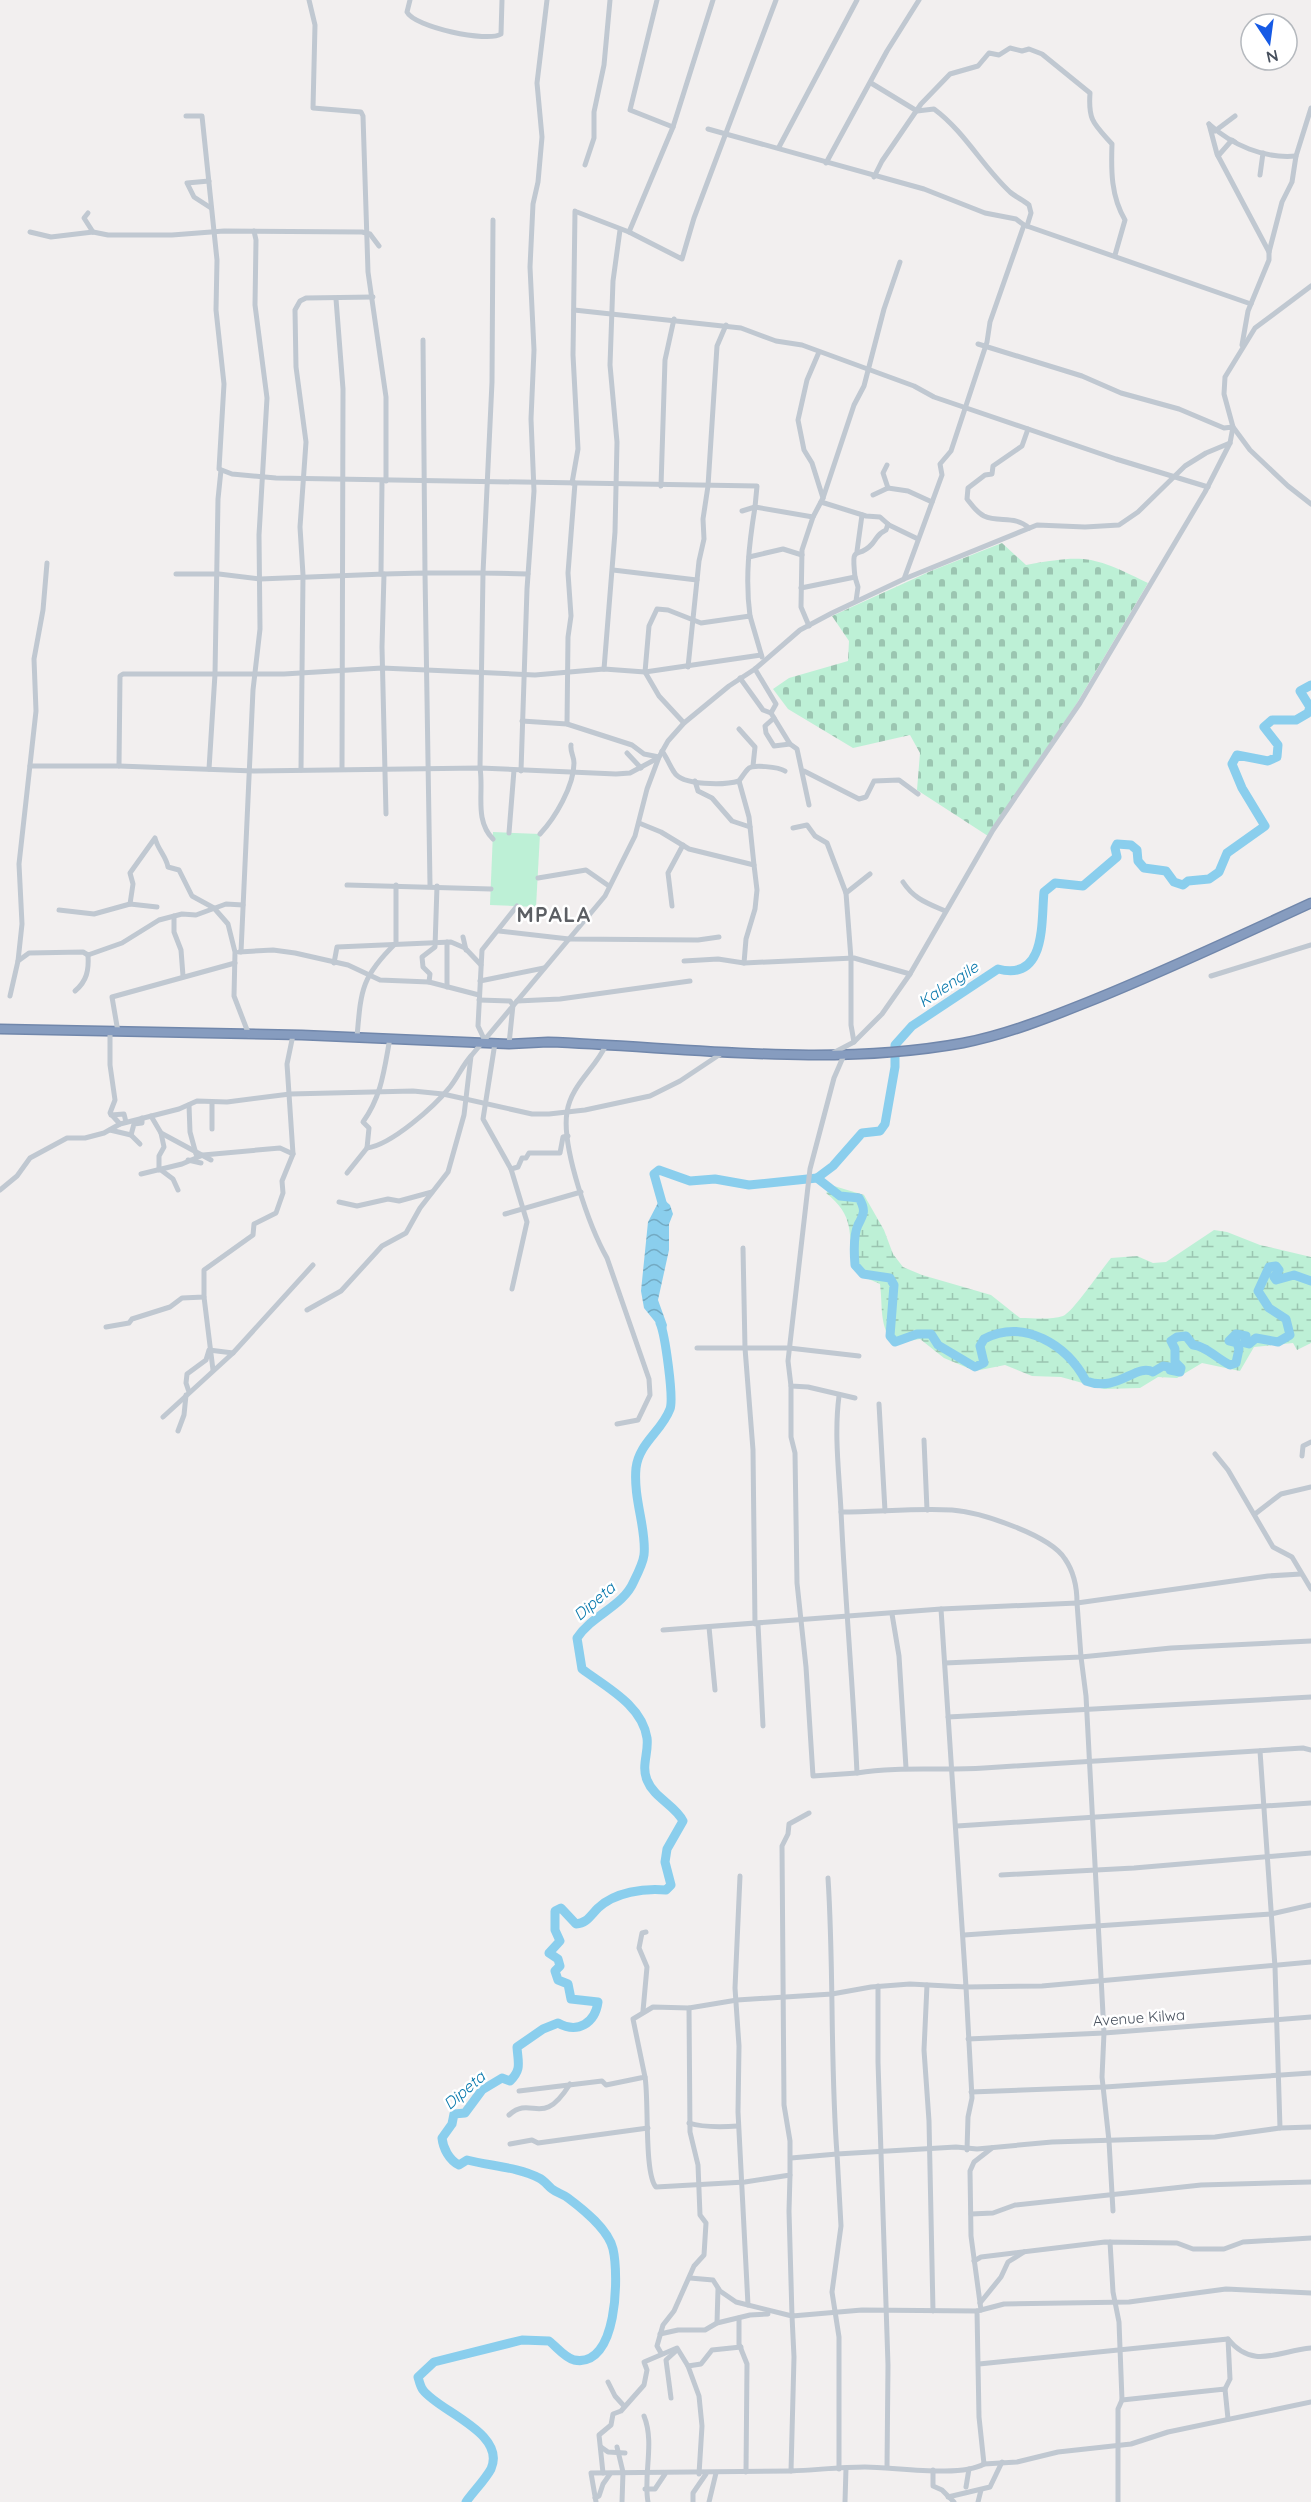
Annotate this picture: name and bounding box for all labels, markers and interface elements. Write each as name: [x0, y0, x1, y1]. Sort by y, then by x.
north arrow: [1239, 12, 1299, 72]
text: N: [1264, 46, 1280, 68]
district label: MPALA: [516, 901, 592, 927]
water label: Kalengile: [914, 956, 983, 1011]
water label: Dipeta: [569, 1577, 620, 1625]
street label: Avenue Kilwa: [1092, 2005, 1186, 2030]
water label: Dipeta: [439, 2066, 490, 2114]

